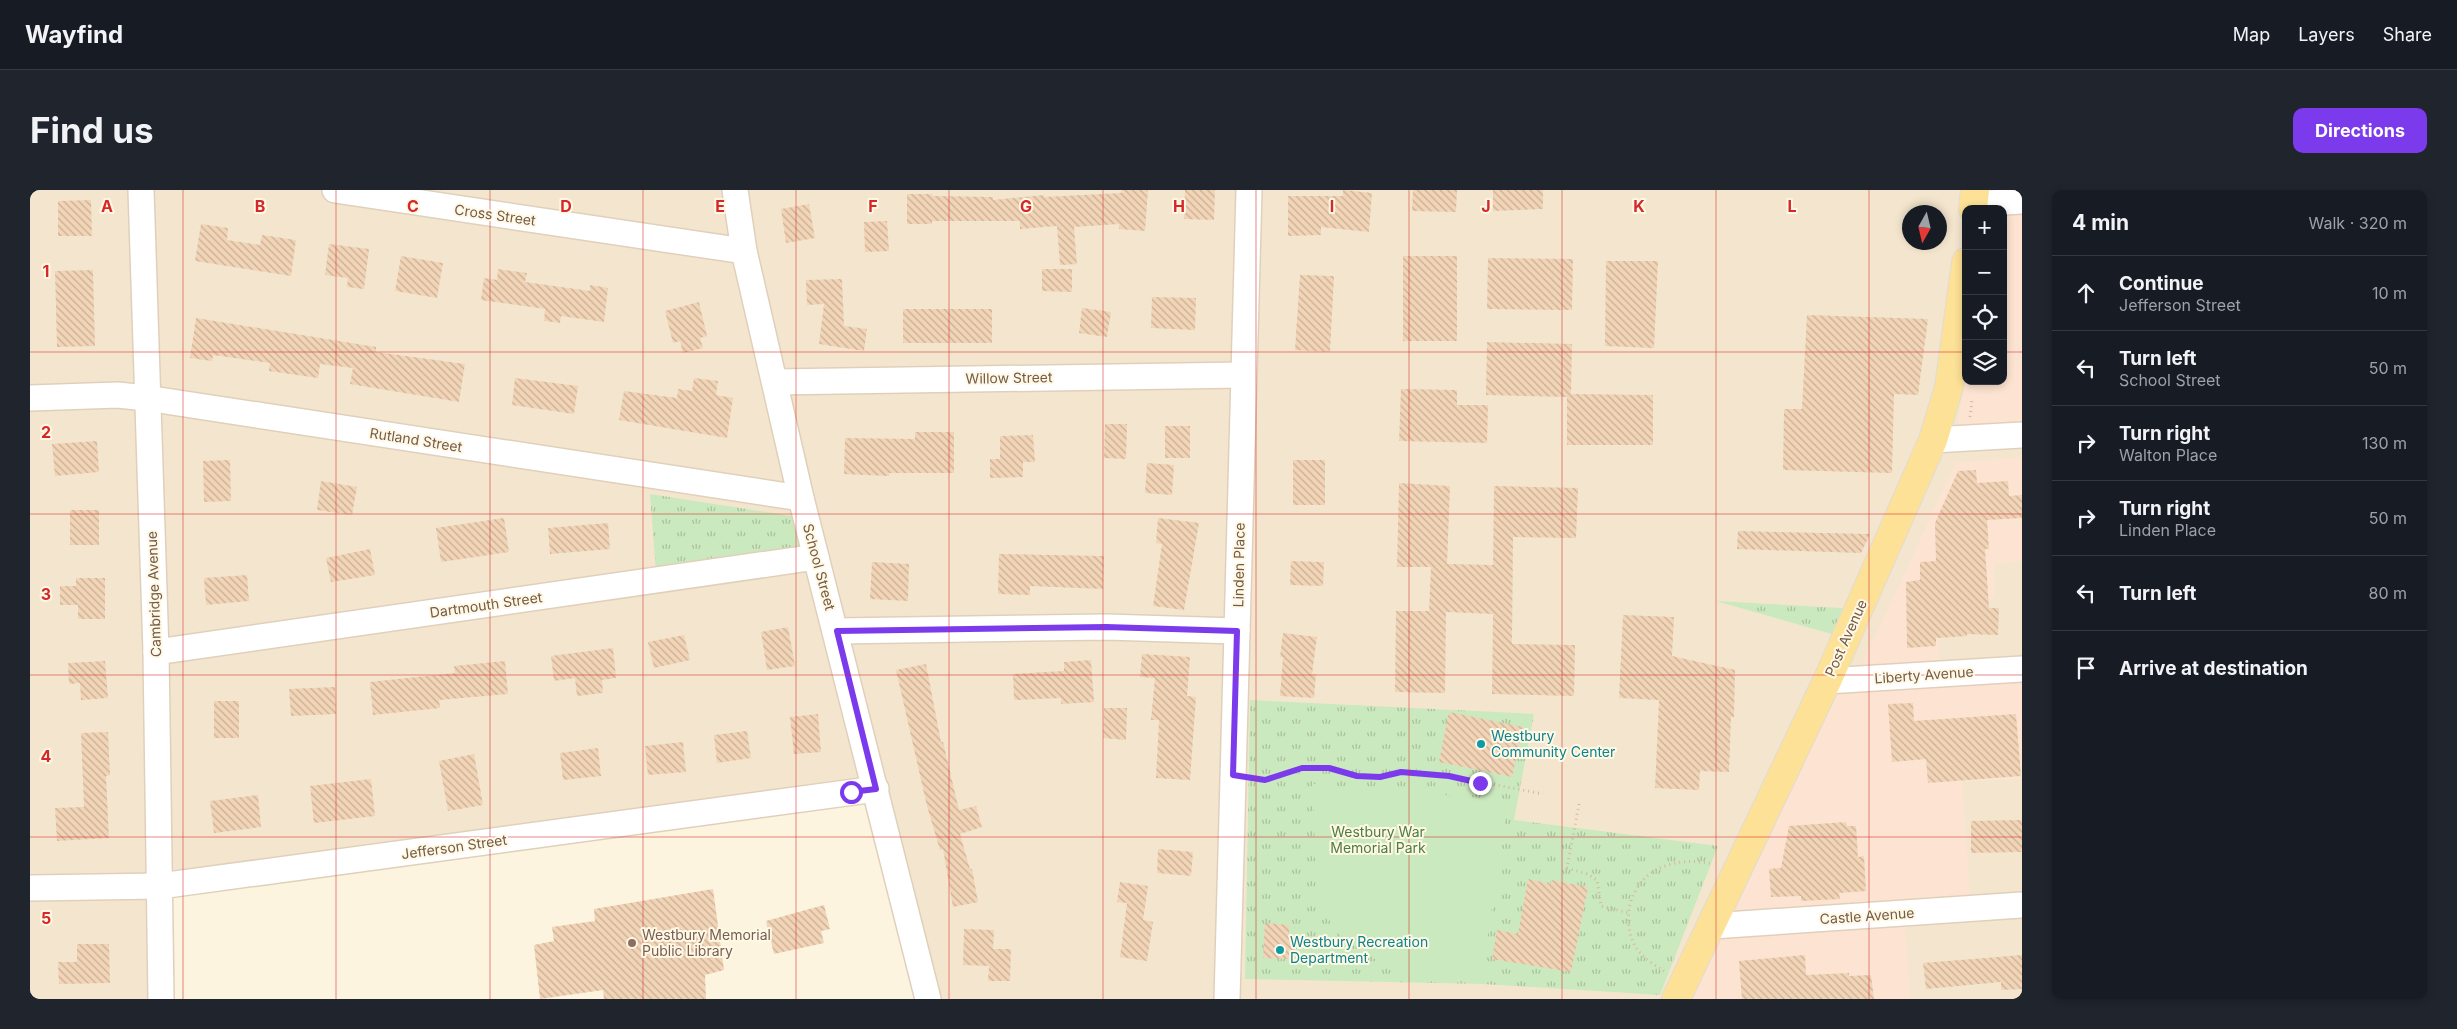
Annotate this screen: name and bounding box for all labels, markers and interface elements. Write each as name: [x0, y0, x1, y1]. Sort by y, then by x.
text: Wayfind: [25, 20, 123, 49]
text: Map: [2233, 24, 2270, 45]
text: Layers: [2298, 24, 2355, 45]
text: Share: [2383, 24, 2432, 45]
button: Directions: [2293, 108, 2427, 153]
text: Find us: [30, 109, 154, 151]
text: A: [101, 196, 113, 216]
text: B: [255, 196, 265, 216]
text: C: [407, 196, 419, 216]
text: D: [560, 196, 572, 216]
text: E: [715, 196, 725, 216]
text: F: [868, 196, 878, 216]
text: G: [1020, 196, 1032, 216]
text: H: [1173, 196, 1185, 216]
text: I: [1330, 196, 1334, 216]
text: J: [1481, 196, 1491, 216]
text: K: [1633, 196, 1645, 216]
text: L: [1787, 196, 1797, 216]
street label: Cross Street: [453, 200, 537, 229]
north arrow: [1902, 205, 1947, 250]
map controls: [1962, 205, 2007, 385]
button: +: [1962, 205, 2007, 250]
text: 4 min: [2072, 210, 2129, 235]
text: Walk · 320 m: [2309, 213, 2407, 233]
button: −: [1962, 250, 2007, 295]
text: 1: [43, 261, 49, 281]
text: Continue: [2119, 272, 2204, 295]
icon: ahead: [2072, 279, 2100, 307]
text: 10 m: [2372, 283, 2407, 303]
button: locate: [1962, 295, 2007, 340]
text: Jefferson Street: [2119, 295, 2241, 315]
button: layers: [1962, 340, 2007, 385]
text: Turn left: [2119, 347, 2197, 370]
icon: left: [2072, 354, 2100, 382]
text: 50 m: [2369, 358, 2407, 378]
street label: Willow Street: [965, 368, 1053, 387]
text: School Street: [2119, 370, 2221, 390]
text: 2: [41, 422, 51, 442]
text: Turn right: [2119, 422, 2210, 445]
street label: Rutland Street: [369, 424, 464, 455]
icon: right: [2072, 429, 2100, 457]
text: 130 m: [2362, 433, 2407, 453]
text: Walton Place: [2119, 445, 2217, 465]
text: Turn right: [2119, 497, 2210, 520]
icon: right: [2072, 504, 2100, 532]
text: 50 m: [2369, 508, 2407, 528]
text: Linden Place: [2119, 520, 2216, 540]
street label: School Street: [800, 522, 839, 612]
street label: Linden Place: [1229, 522, 1248, 608]
street label: Cambridge Avenue: [143, 531, 164, 657]
icon: left: [2072, 579, 2100, 607]
text: Turn left: [2119, 582, 2197, 605]
text: 80 m: [2368, 583, 2407, 603]
text: 3: [41, 584, 51, 604]
street label: Dartmouth Street: [429, 588, 544, 621]
street label: Post Avenue: [1821, 597, 1870, 679]
icon: arrive: [2072, 654, 2100, 682]
text: Arrive at destination: [2119, 657, 2308, 680]
street label: Liberty Avenue: [1874, 663, 1974, 686]
place label: Westbury Community Center: [1491, 727, 1615, 760]
marker: Westbury Community Center: [1475, 738, 1487, 750]
text: 4: [41, 746, 52, 766]
route end: [1469, 772, 1492, 795]
route start: [840, 781, 863, 804]
park label: Westbury War Memorial Park: [1330, 823, 1426, 856]
street label: Jefferson Street: [400, 831, 508, 862]
street label: Castle Avenue: [1819, 904, 1915, 927]
text: 5: [41, 908, 51, 928]
place label: Westbury Memorial Public Library: [642, 926, 771, 959]
place label: Westbury Recreation Department: [1290, 933, 1428, 966]
marker: Westbury Memorial Public Library: [626, 937, 638, 949]
marker: Westbury Recreation Department: [1274, 944, 1286, 956]

